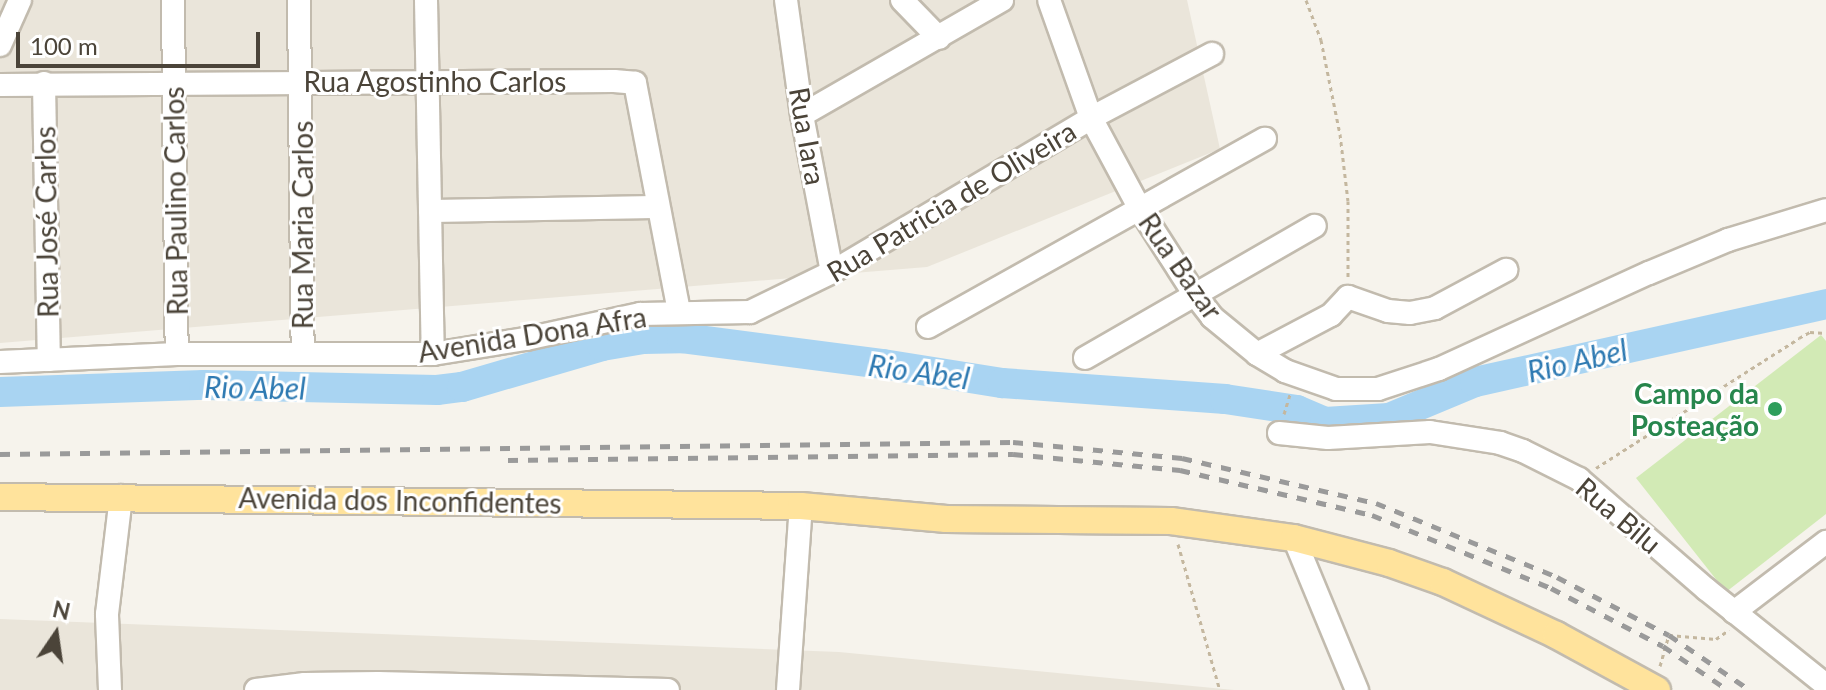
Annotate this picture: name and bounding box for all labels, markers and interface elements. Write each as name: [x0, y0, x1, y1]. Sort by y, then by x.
scale bar: [20, 16, 264, 66]
text: 100 m: [30, 31, 98, 60]
street label: Rua Agostinho Carlos: [303, 64, 567, 98]
street label: Rua Iara: [783, 84, 833, 188]
street label: Rua Paulino Carlos: [156, 86, 194, 316]
street label: Rua Patricia de Oliveira: [820, 113, 1082, 289]
street label: Rua Maria Carlos: [285, 121, 319, 329]
street label: Rua José Carlos: [28, 126, 64, 318]
street label: Rua Bazar: [1132, 206, 1230, 326]
street label: Avenida Dona Afra: [415, 299, 649, 369]
water label: Rio Abel: [1523, 331, 1631, 389]
water label: Rio Abel: [866, 346, 972, 396]
water label: Rio Abel: [203, 368, 307, 406]
place label: Campo da Posteação: [1631, 376, 1759, 442]
marker: Campo da Posteação: [1766, 400, 1784, 418]
street label: Rua Bilu: [1570, 470, 1668, 560]
street label: Avenida dos Inconfidentes: [238, 480, 562, 520]
north arrow: [16, 594, 96, 674]
text: N: [50, 595, 73, 625]

